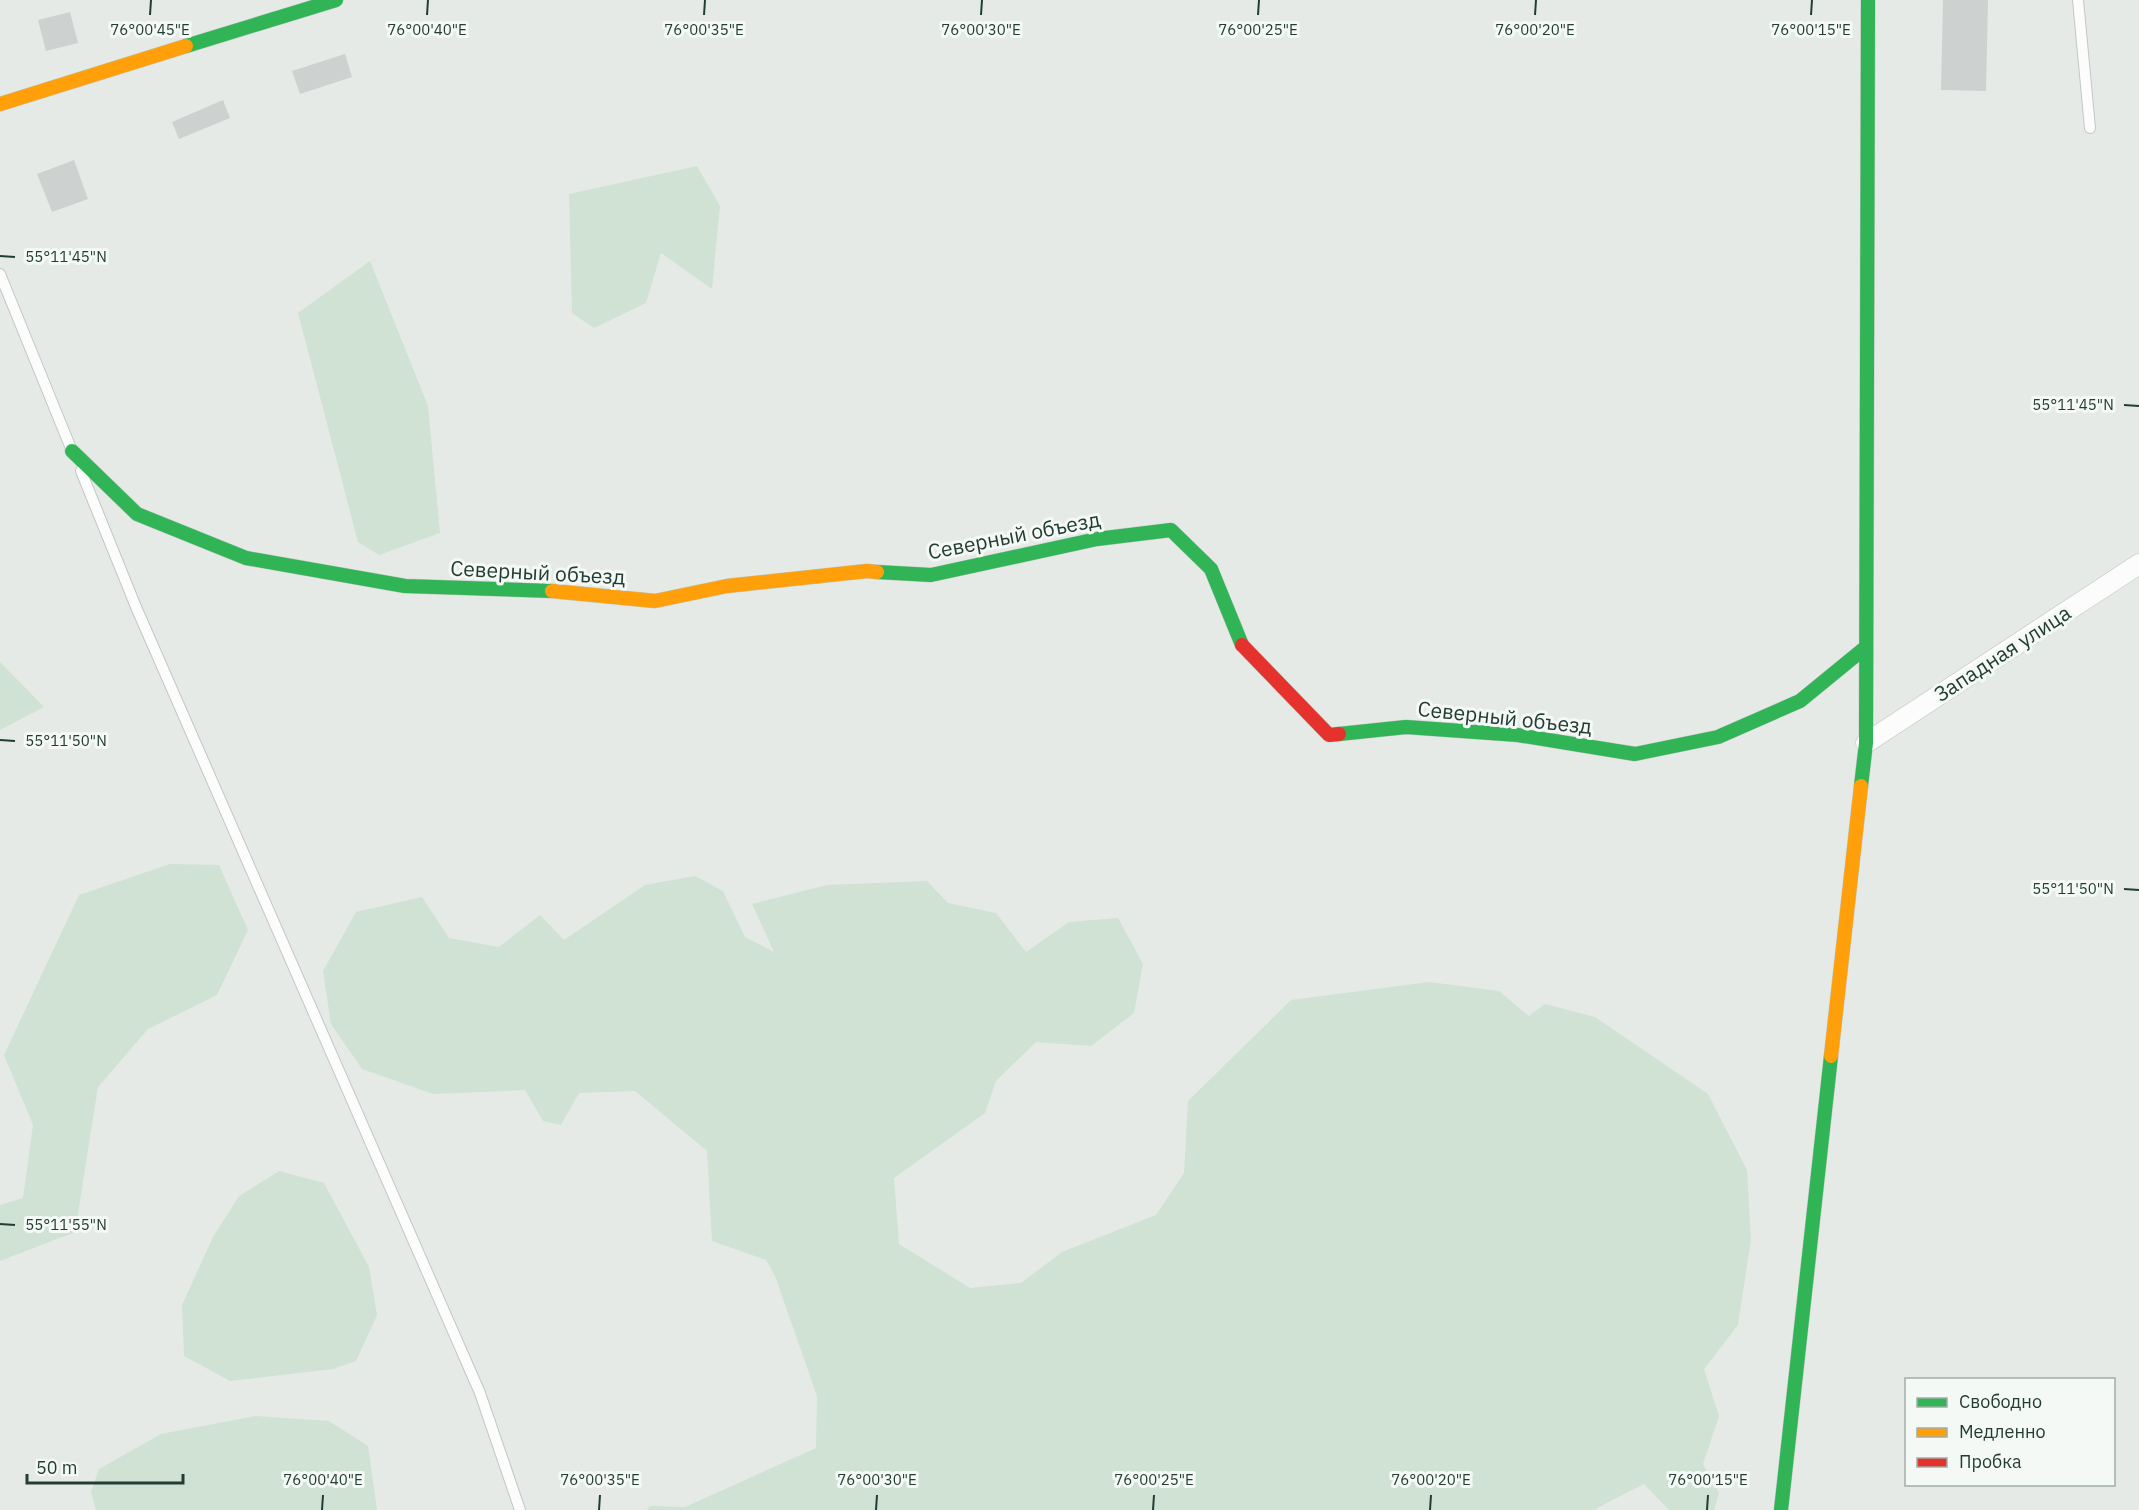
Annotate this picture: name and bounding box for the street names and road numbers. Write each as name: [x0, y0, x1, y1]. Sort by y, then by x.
street label: Северный объезд: [925, 505, 1103, 565]
street label: Северный объезд: [450, 553, 626, 591]
street label: Западная улица: [1928, 598, 2076, 708]
street label: Северный объезд: [1416, 694, 1594, 740]

